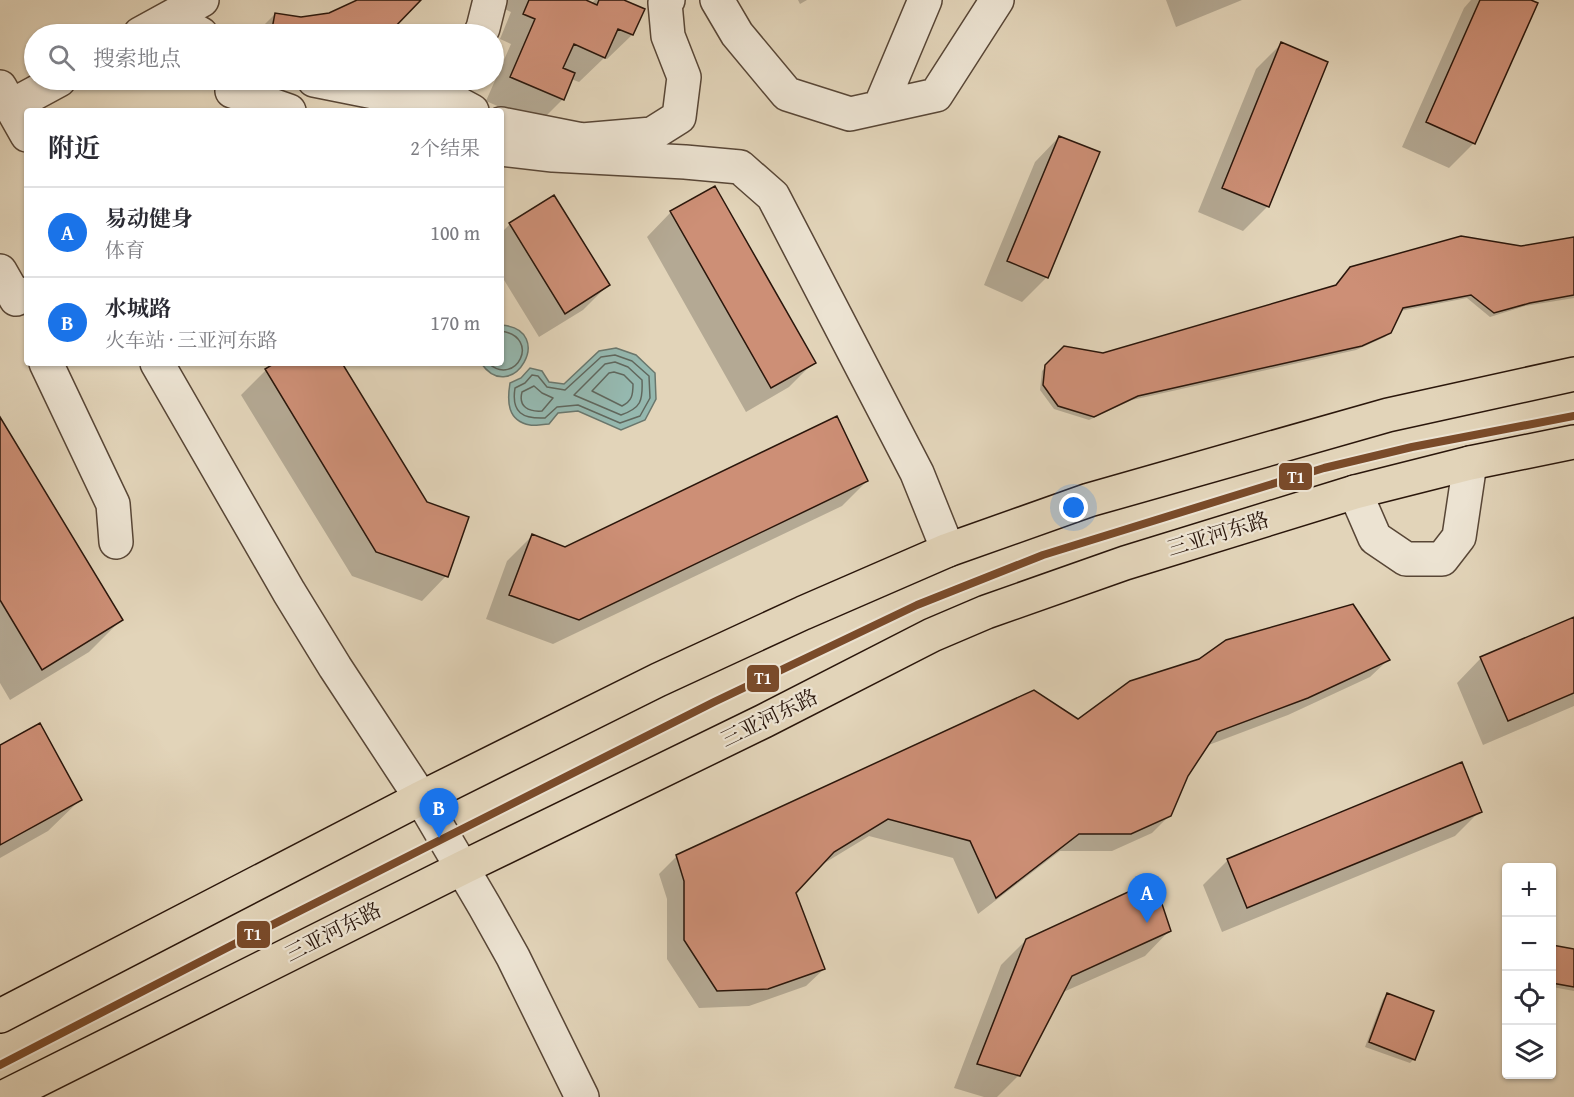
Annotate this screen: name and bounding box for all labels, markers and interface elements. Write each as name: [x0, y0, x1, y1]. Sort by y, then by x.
search box: [24, 24, 504, 90]
icon: search: [45, 41, 78, 74]
text: 搜索地点: [93, 42, 181, 74]
text: 附近: [48, 128, 100, 167]
text: 2个结果: [410, 133, 480, 162]
text: 易动健身: [105, 202, 193, 234]
text: A: [61, 218, 74, 247]
text: 100 m: [430, 218, 480, 247]
text: 体育: [105, 235, 145, 264]
text: 水城路: [105, 292, 171, 324]
text: B: [61, 308, 74, 337]
text: 170 m: [430, 308, 480, 337]
text: 火车站 · 三亚河东路: [105, 325, 277, 354]
line badge: T1: [1278, 462, 1313, 491]
text: T1: [1287, 465, 1305, 489]
your location: [1059, 493, 1088, 522]
street label: 三亚河东路: [1163, 503, 1273, 564]
line badge: T1: [746, 664, 780, 693]
text: T1: [754, 666, 772, 690]
street label: 三亚河东路: [715, 681, 823, 754]
pin: B: [420, 788, 458, 838]
map controls: [1502, 863, 1556, 1079]
button: +: [1502, 863, 1556, 917]
pin: A: [1128, 874, 1166, 923]
street label: 三亚河东路: [279, 894, 387, 969]
button: −: [1502, 917, 1556, 971]
line badge: T1: [236, 920, 271, 949]
text: T1: [244, 922, 262, 946]
button: locate: [1502, 971, 1556, 1025]
button: layers: [1502, 1025, 1556, 1079]

